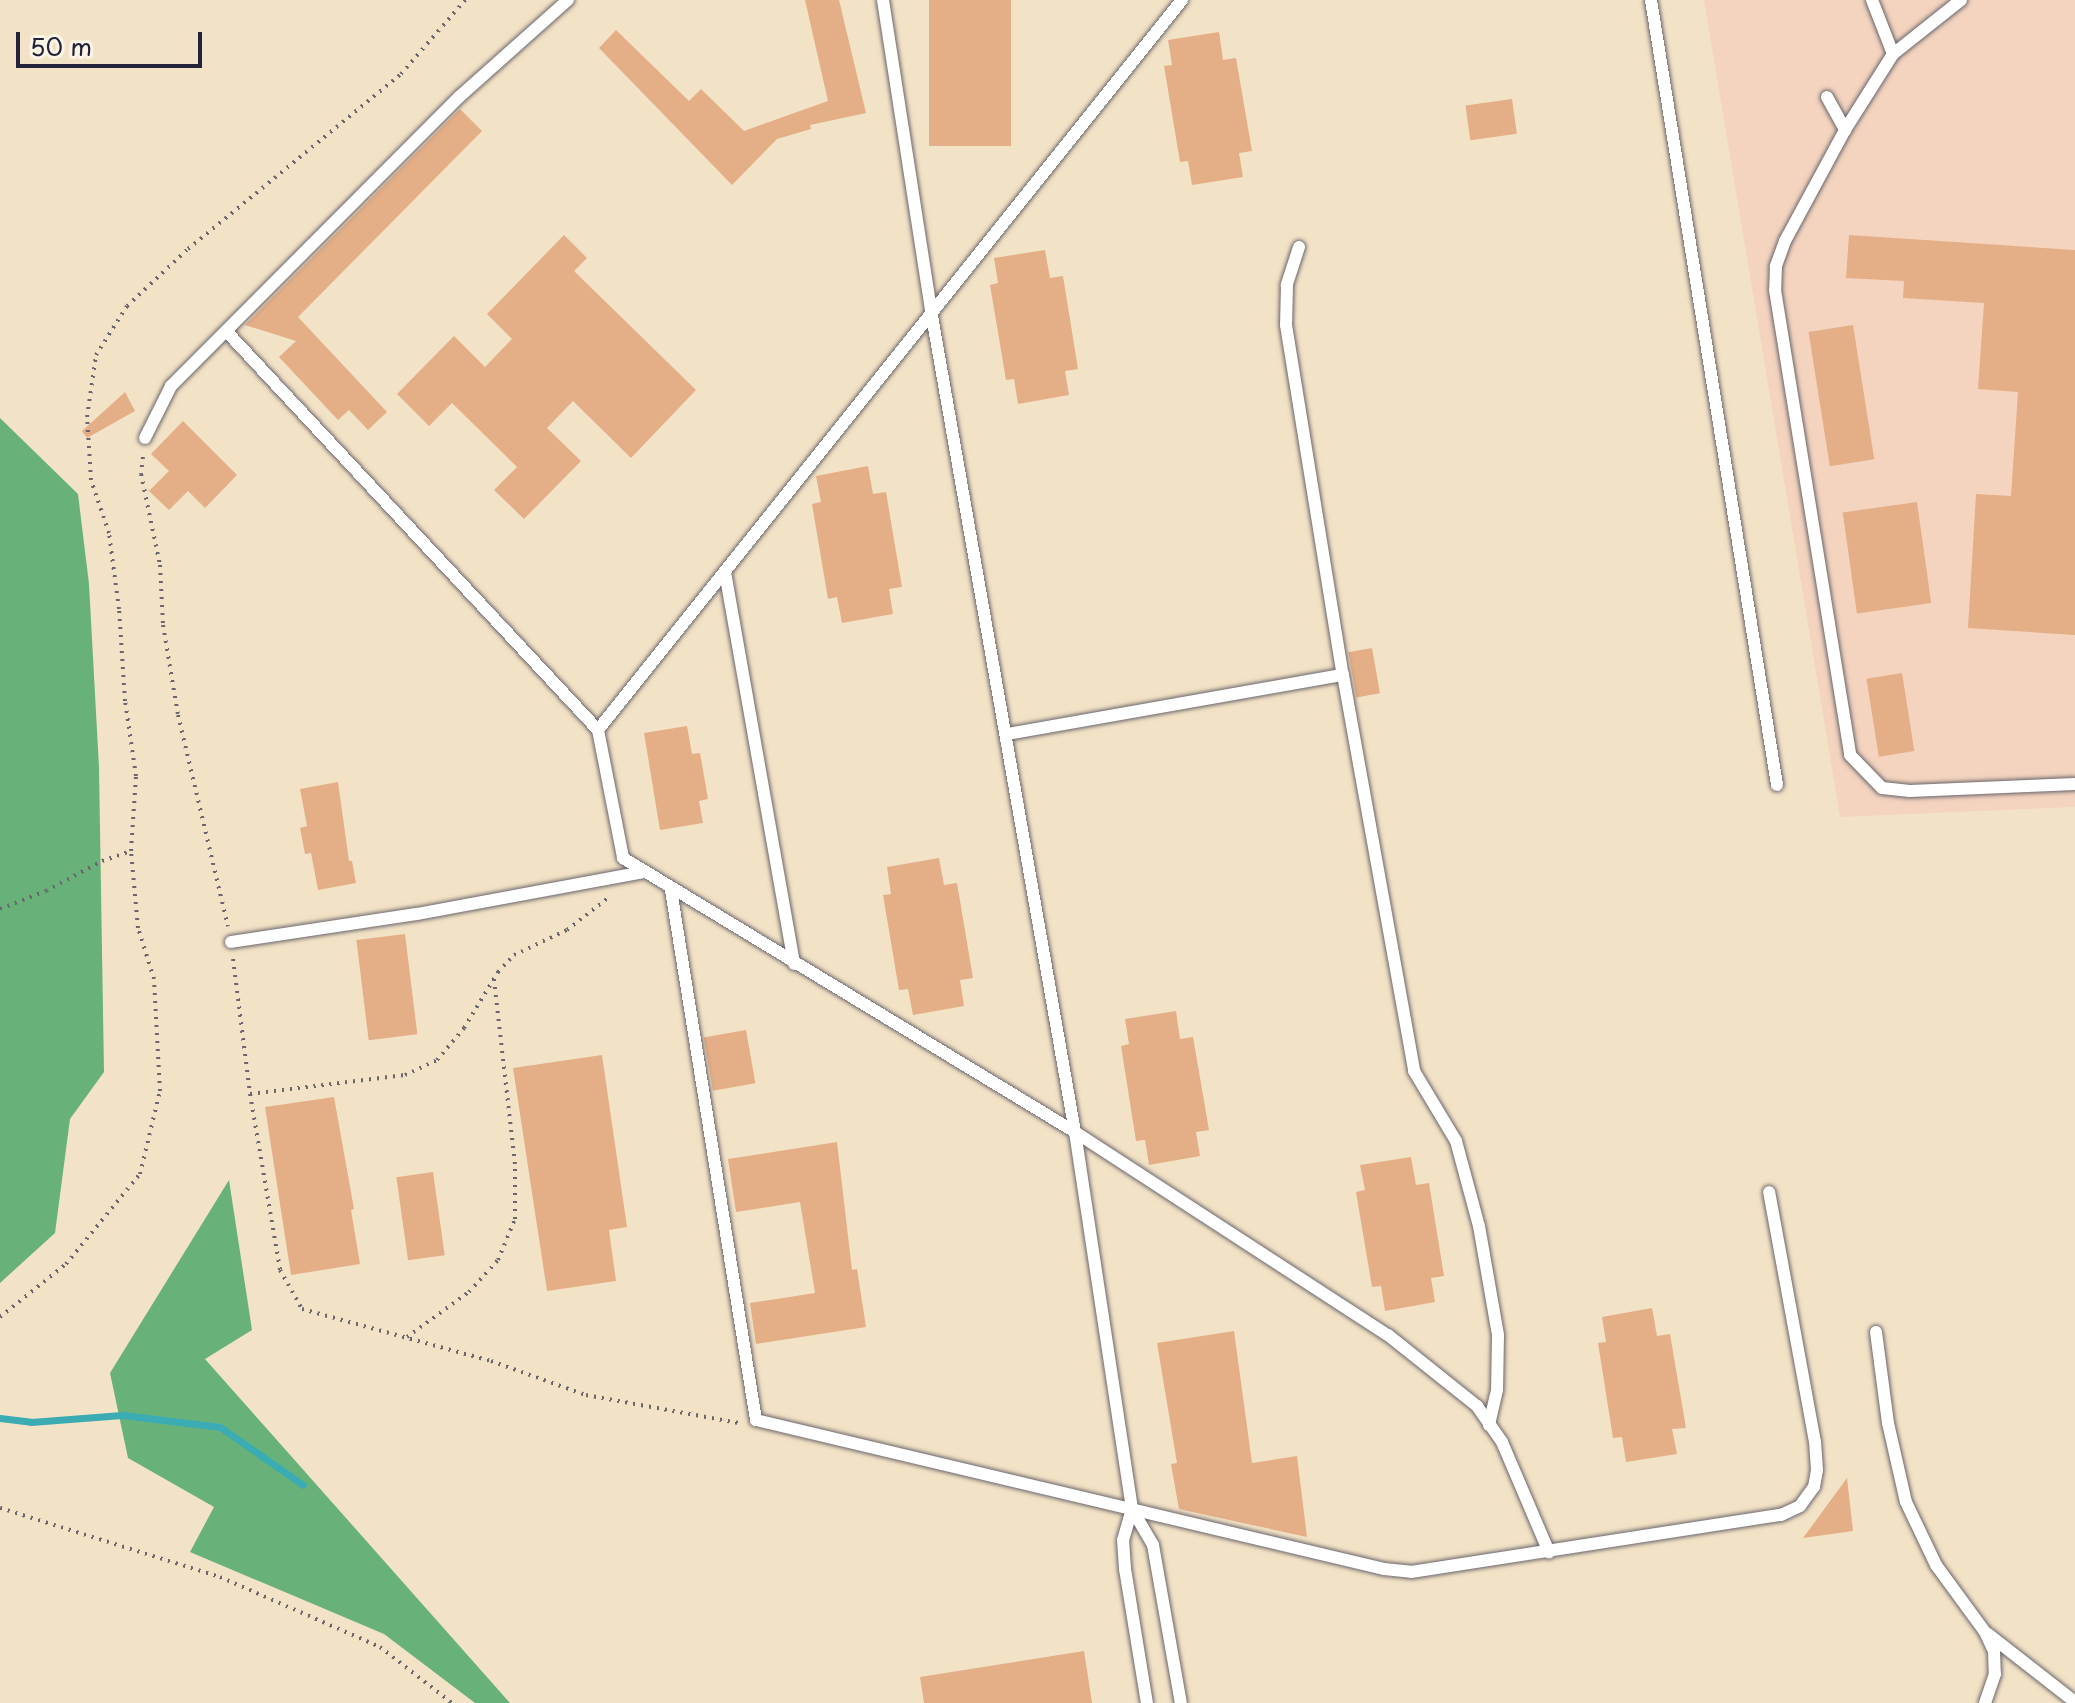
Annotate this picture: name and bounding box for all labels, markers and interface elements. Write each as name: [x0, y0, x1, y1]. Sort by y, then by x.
scale bar: [20, 16, 206, 66]
text: 50 m: [30, 28, 92, 64]

